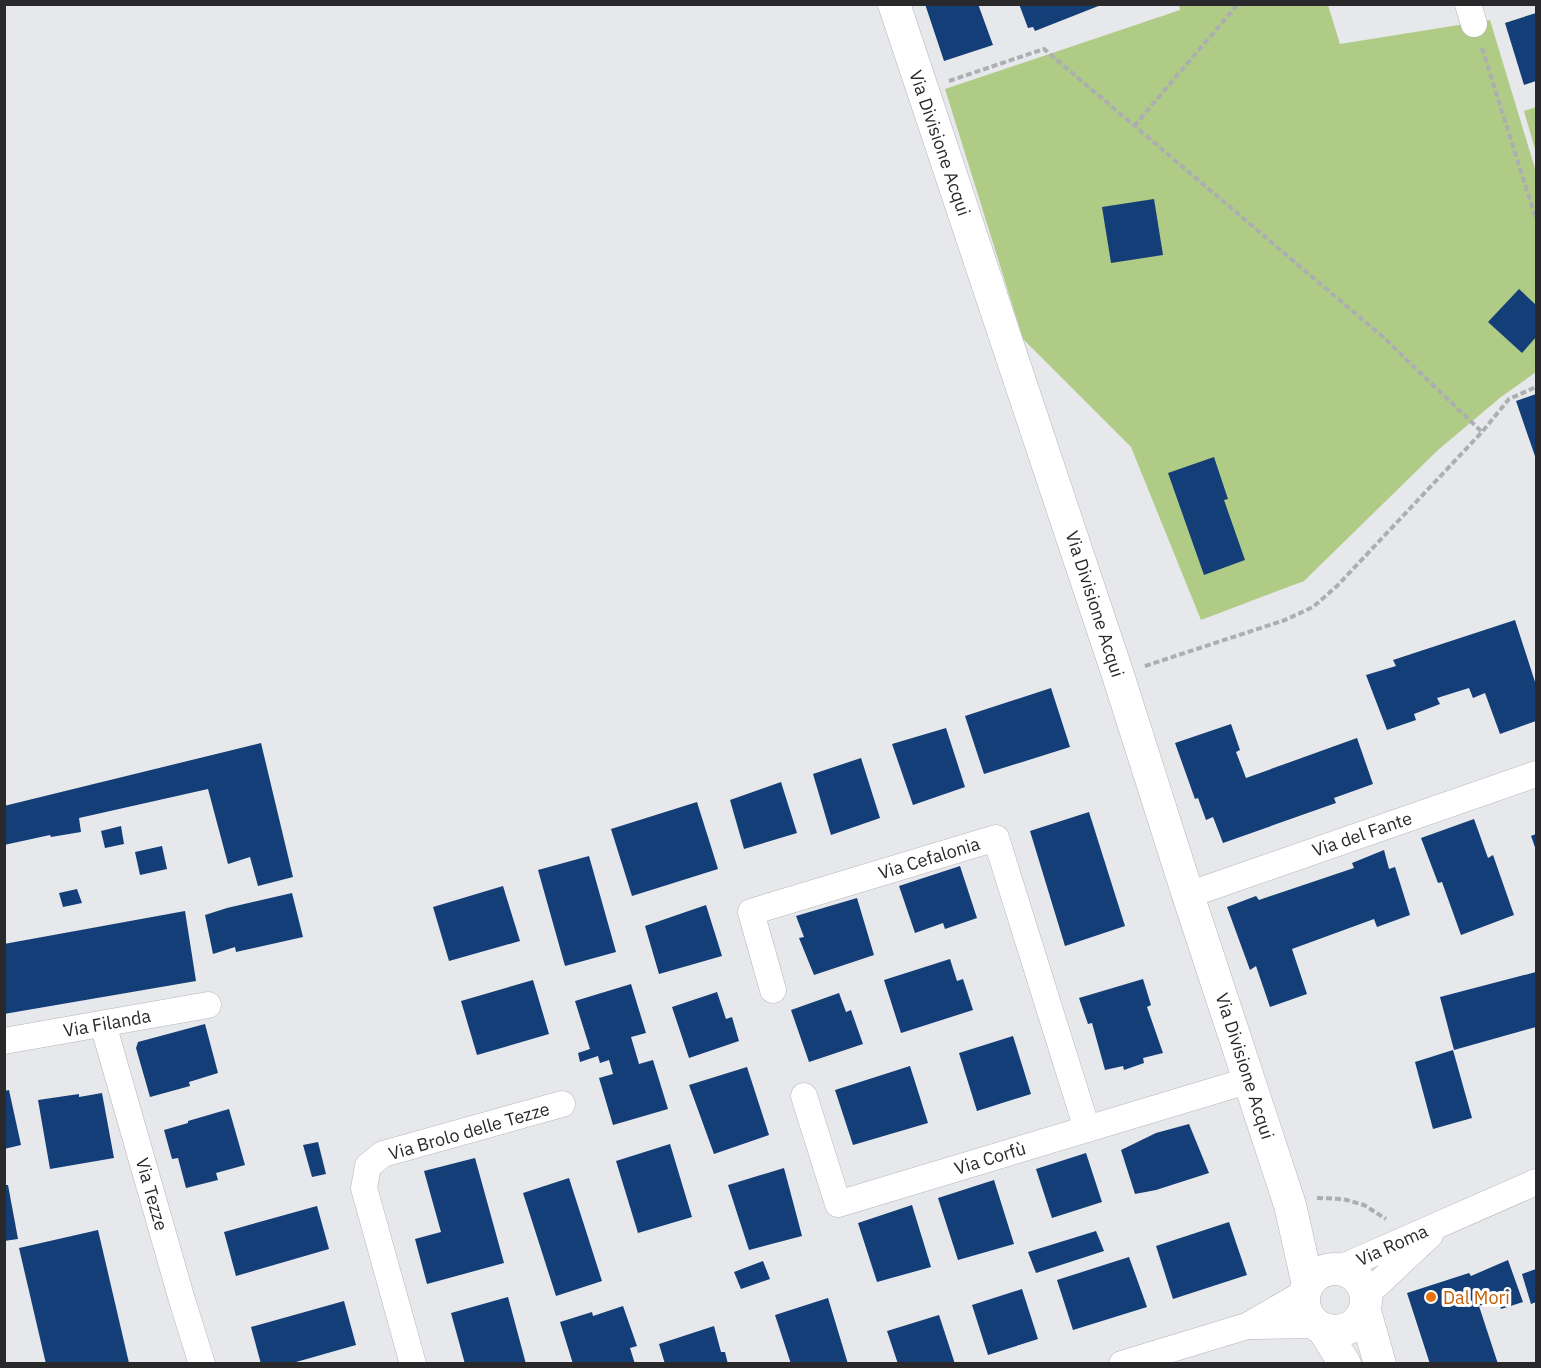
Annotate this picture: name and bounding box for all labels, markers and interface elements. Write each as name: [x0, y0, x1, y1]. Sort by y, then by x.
street label: Via Divisione Acqui: [904, 67, 976, 219]
street label: Via Divisione Acqui: [1060, 528, 1130, 680]
street label: Via del Fante: [1309, 806, 1415, 862]
street label: Via Cefalonia: [875, 832, 983, 884]
street label: Via Divisione Acqui: [1210, 990, 1280, 1142]
street label: Via Filanda: [61, 1004, 153, 1042]
street label: Via Brolo delle Tezze: [386, 1097, 552, 1165]
street label: Via Corfù: [952, 1136, 1028, 1180]
street label: Via Tezze: [131, 1155, 173, 1233]
street label: Via Roma: [1353, 1219, 1432, 1271]
place label: Dal Mori: [1443, 1286, 1510, 1309]
marker: Dal Mori: [1424, 1290, 1438, 1304]

